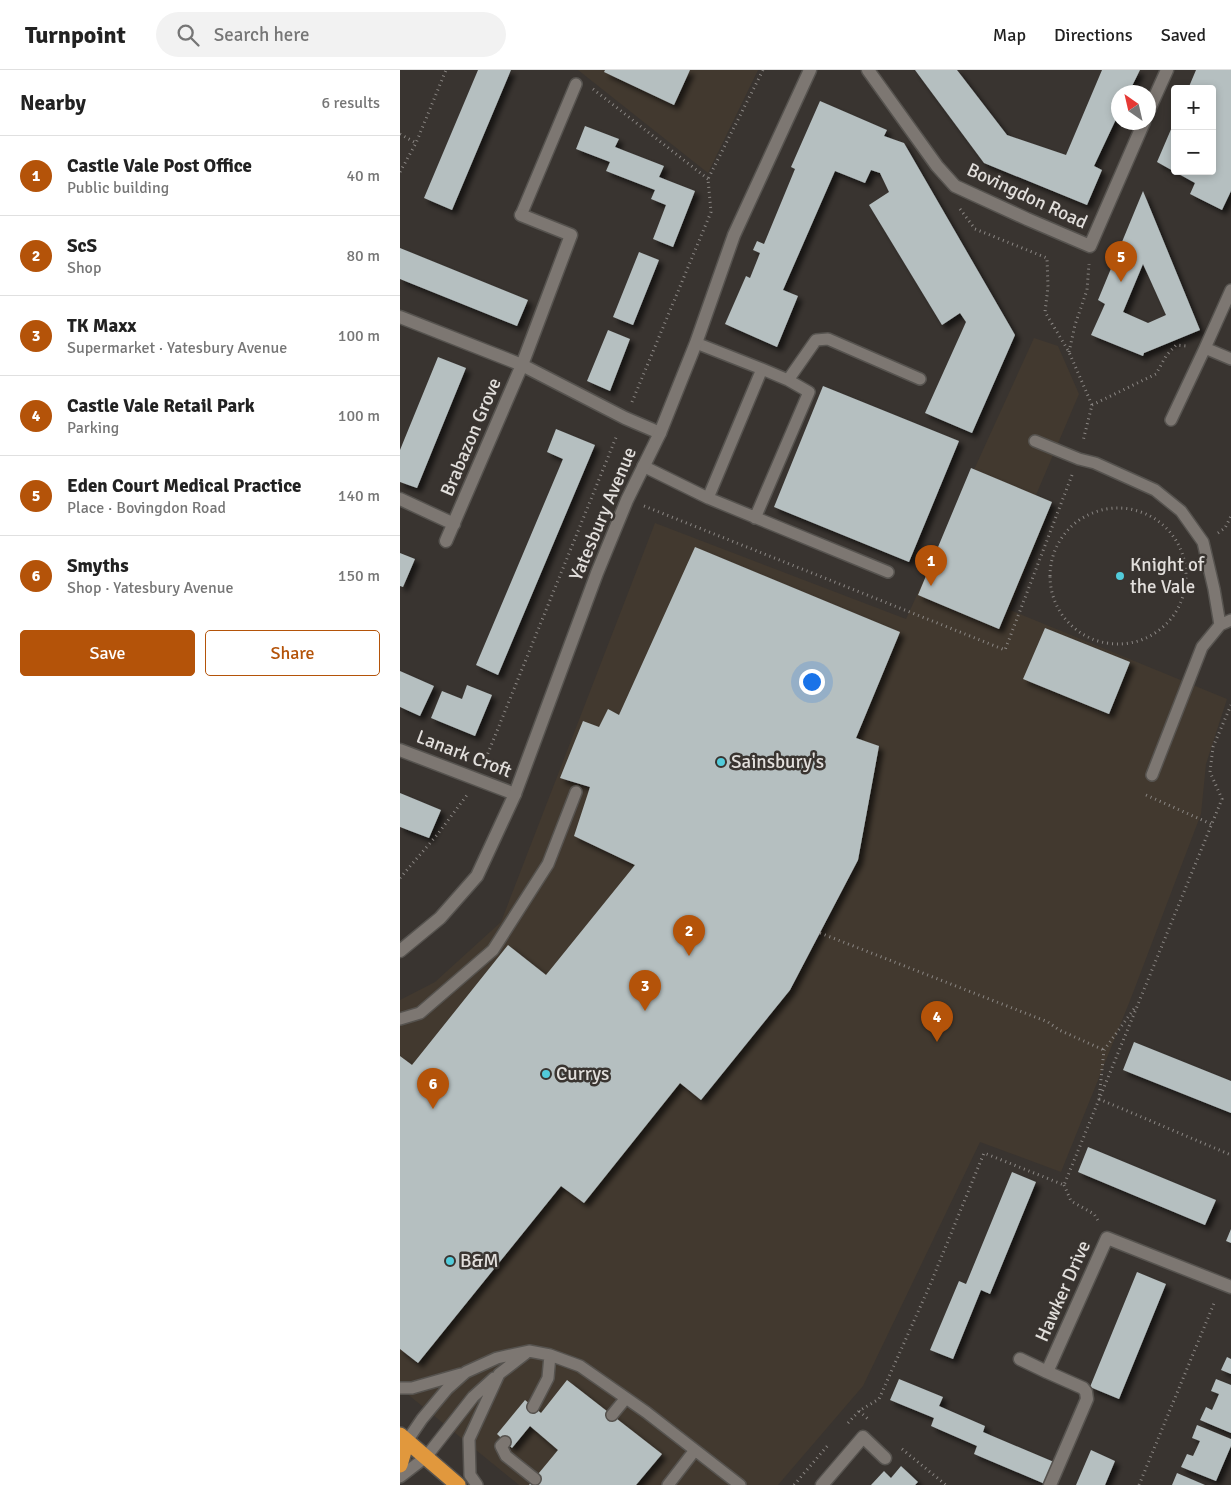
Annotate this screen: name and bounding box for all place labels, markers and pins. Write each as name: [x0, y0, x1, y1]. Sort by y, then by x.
pin: 5: [1105, 241, 1137, 282]
pin: 1: [915, 545, 947, 586]
place label: Knight of the Vale: [1130, 553, 1206, 599]
marker: Knight of the Vale: [1114, 570, 1126, 582]
place label: Sainsbury's: [731, 750, 824, 774]
marker: Sainsbury's: [715, 756, 727, 768]
pin: 2: [673, 915, 705, 956]
pin: 3: [629, 970, 661, 1011]
pin: 4: [921, 1001, 953, 1042]
place label: Currys: [556, 1062, 609, 1086]
pin: 6: [417, 1068, 449, 1109]
marker: Currys: [540, 1068, 552, 1080]
place label: B&M: [460, 1249, 499, 1273]
marker: B&M: [444, 1255, 456, 1267]

